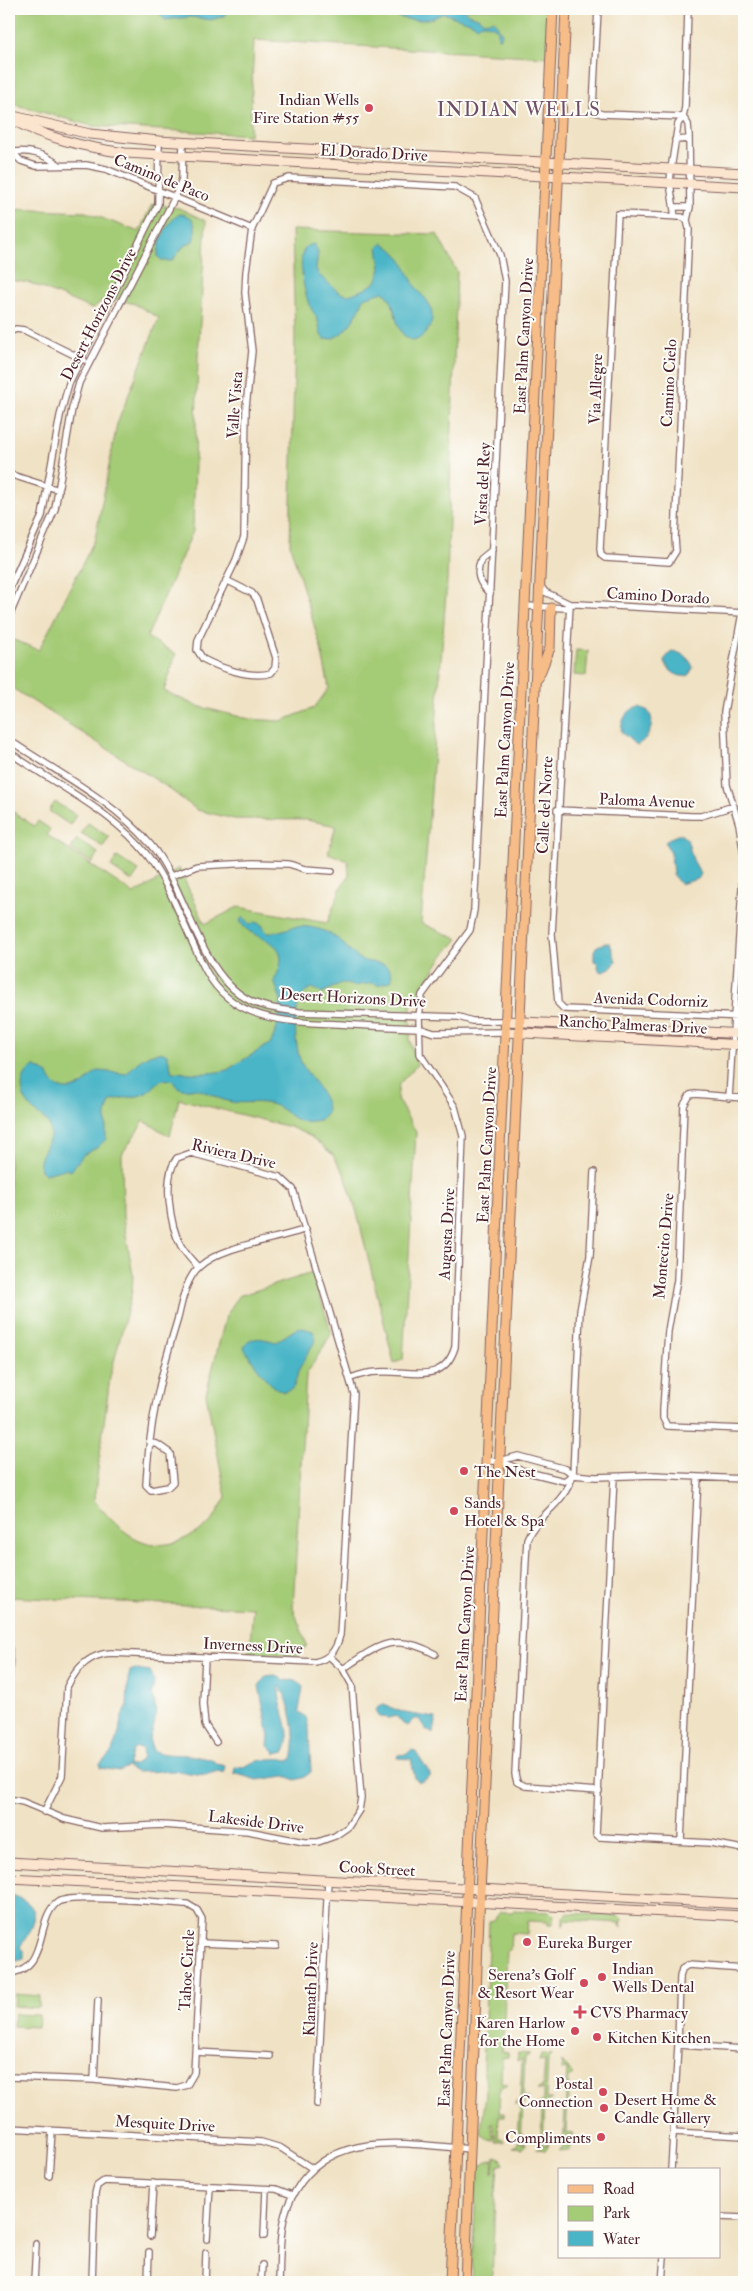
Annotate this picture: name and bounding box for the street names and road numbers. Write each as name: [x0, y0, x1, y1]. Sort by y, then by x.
street label: El Dorado Drive: [320, 140, 429, 166]
street label: Camino de Paco: [111, 150, 213, 206]
street label: Desert Horizons Drive: [57, 244, 141, 384]
street label: East Palm Canyon Drive: [510, 257, 538, 415]
street label: Camino Cielo: [657, 338, 681, 428]
street label: Via Allegre: [585, 353, 607, 425]
street label: Valle Vista: [223, 370, 247, 439]
street label: Vista del Rey: [471, 441, 495, 526]
street label: Camino Dorado: [606, 583, 710, 609]
street label: East Palm Canyon Drive: [491, 661, 519, 819]
street label: Calle del Norte: [532, 755, 558, 854]
street label: Paloma Avenue: [599, 789, 696, 813]
street label: Desert Horizons Drive: [279, 984, 427, 1012]
street label: Avenida Codorniz: [592, 988, 709, 1012]
street label: Rancho Palmeras Drive: [558, 1011, 708, 1039]
street label: East Palm Canyon Drive: [473, 1066, 501, 1224]
street label: Riviera Drive: [190, 1135, 278, 1173]
street label: Augusta Drive: [435, 1187, 459, 1281]
street label: Montecito Drive: [649, 1192, 679, 1300]
street label: East Palm Canyon Drive: [451, 1545, 479, 1703]
street label: Inverness Drive: [203, 1633, 304, 1659]
street label: Lakeside Drive: [207, 1806, 305, 1838]
street label: Cook Street: [338, 1857, 416, 1881]
street label: Tahoe Circle: [175, 1928, 199, 2011]
street label: Klamath Drive: [299, 1941, 323, 2037]
street label: East Palm Canyon Drive: [434, 1950, 460, 2108]
street label: Mesquite Drive: [114, 2111, 216, 2137]

